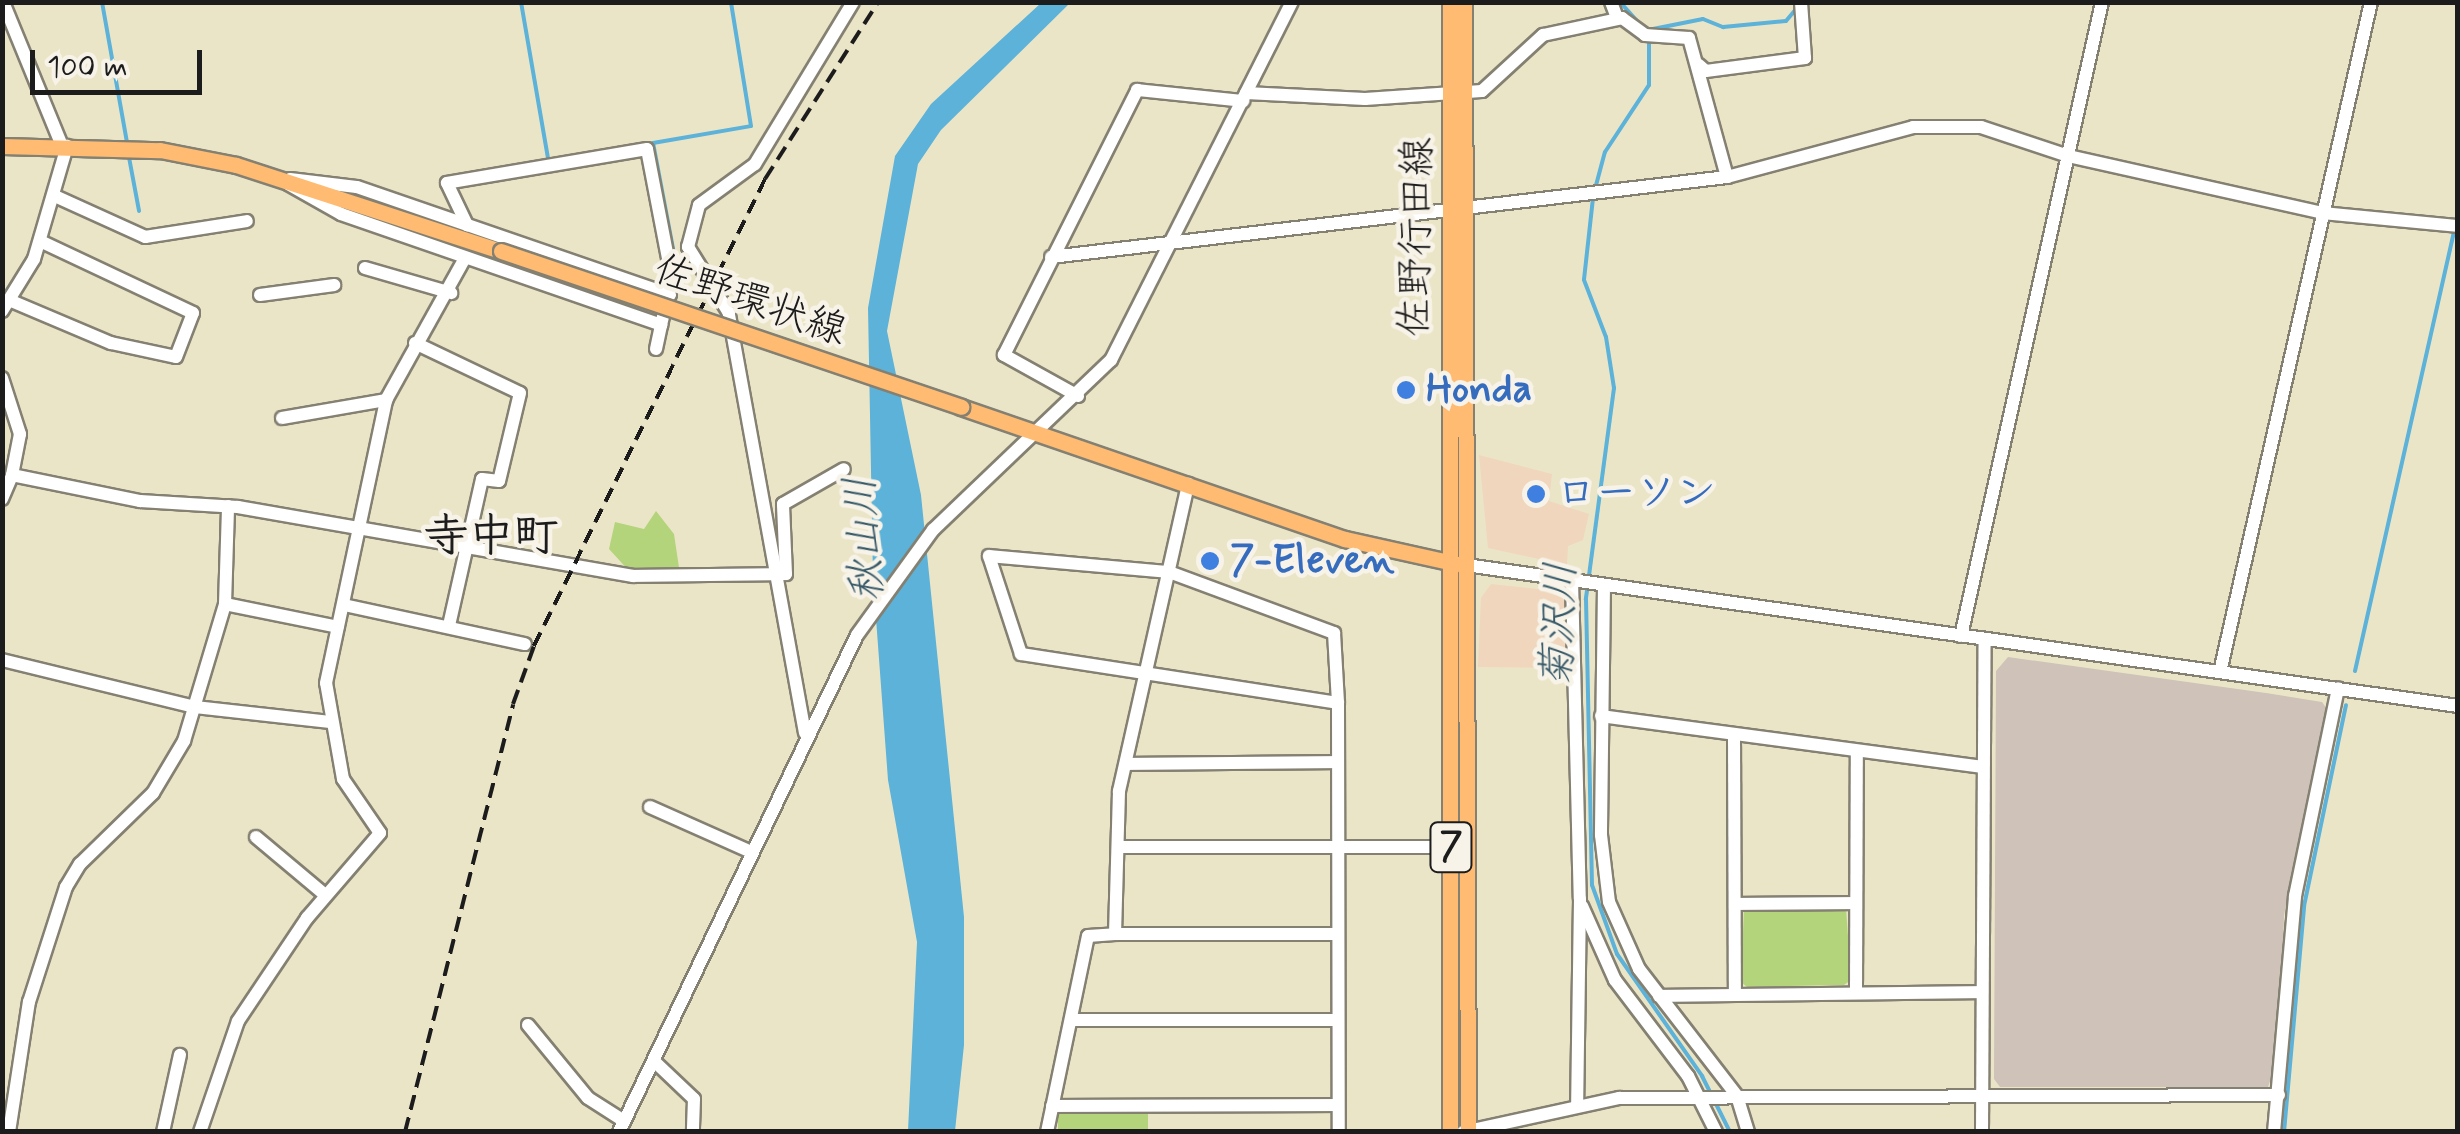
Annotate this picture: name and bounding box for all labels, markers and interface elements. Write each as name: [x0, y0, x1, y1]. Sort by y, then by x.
scale bar: [35, 30, 208, 92]
text: 100 m: [47, 48, 128, 87]
street label: 佐野行田線: [1391, 137, 1443, 337]
street label: 佐野環状線: [648, 246, 852, 356]
place label: Honda: [1426, 366, 1532, 414]
marker: Honda: [1395, 379, 1417, 401]
place label: ローソン: [1556, 470, 1716, 518]
water label: 秋山川: [836, 474, 896, 604]
marker: ローソン: [1525, 483, 1547, 505]
district label: 寺中町: [424, 511, 558, 565]
place label: 7-Eleven: [1230, 537, 1394, 585]
marker: 7-Eleven: [1199, 550, 1221, 572]
water label: 菊沢川: [1534, 561, 1588, 689]
road number: 7: [1428, 814, 1474, 880]

